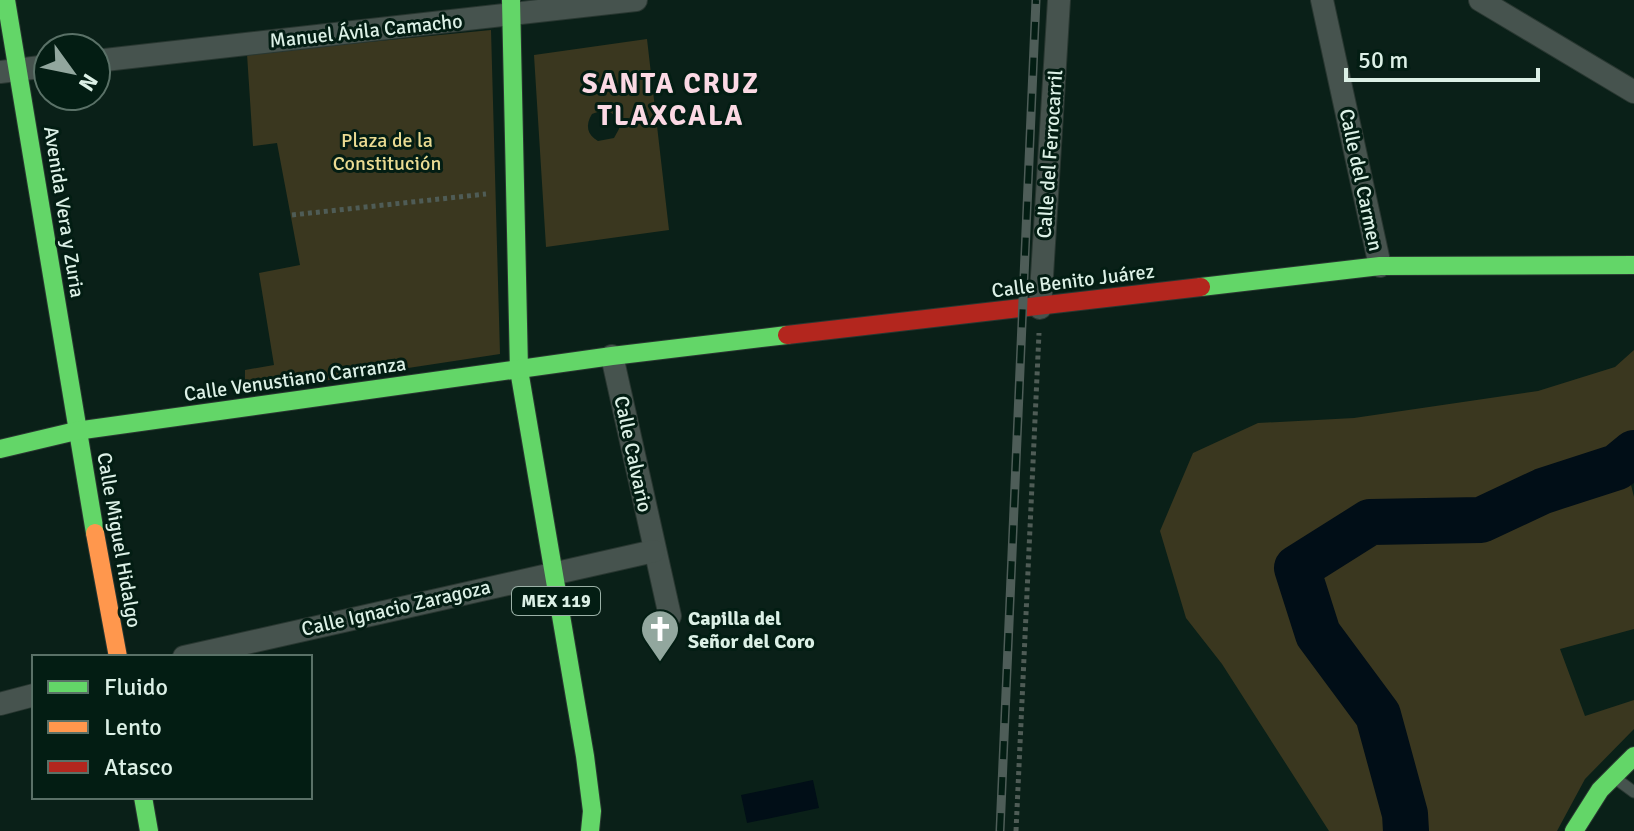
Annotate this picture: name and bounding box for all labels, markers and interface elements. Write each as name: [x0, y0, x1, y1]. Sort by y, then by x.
street label: Manuel Ávila Camacho: [268, 8, 464, 54]
north arrow: [32, 32, 112, 112]
scale bar: [1346, 32, 1538, 82]
text: 50 m: [1358, 45, 1408, 75]
district label: SANTA CRUZ TLAXCALA: [582, 67, 760, 133]
text: N: [73, 69, 104, 96]
street label: Calle del Ferrocarril: [1032, 69, 1068, 239]
street label: Calle del Carmen: [1334, 106, 1388, 254]
street label: Avenida Vera y Zuria: [38, 125, 90, 299]
park label: Plaza de la Constitución: [333, 128, 441, 176]
street label: Calle Benito Juárez: [990, 259, 1156, 303]
street label: Calle Venustiano Carranza: [182, 351, 408, 407]
street label: Calle Calvario: [608, 394, 658, 514]
street label: Calle Miguel Hidalgo: [91, 450, 147, 630]
street label: Calle Ignacio Zaragoza: [299, 574, 493, 642]
road number: MEX 119: [512, 587, 600, 615]
place label: Capilla del Señor del Coro: [688, 606, 815, 654]
church icon: Capilla del Señor del Coro: [639, 608, 681, 663]
legend: [32, 655, 312, 799]
text: Fluido: [104, 672, 168, 702]
text: Lento: [104, 712, 162, 742]
text: Atasco: [104, 752, 173, 782]

